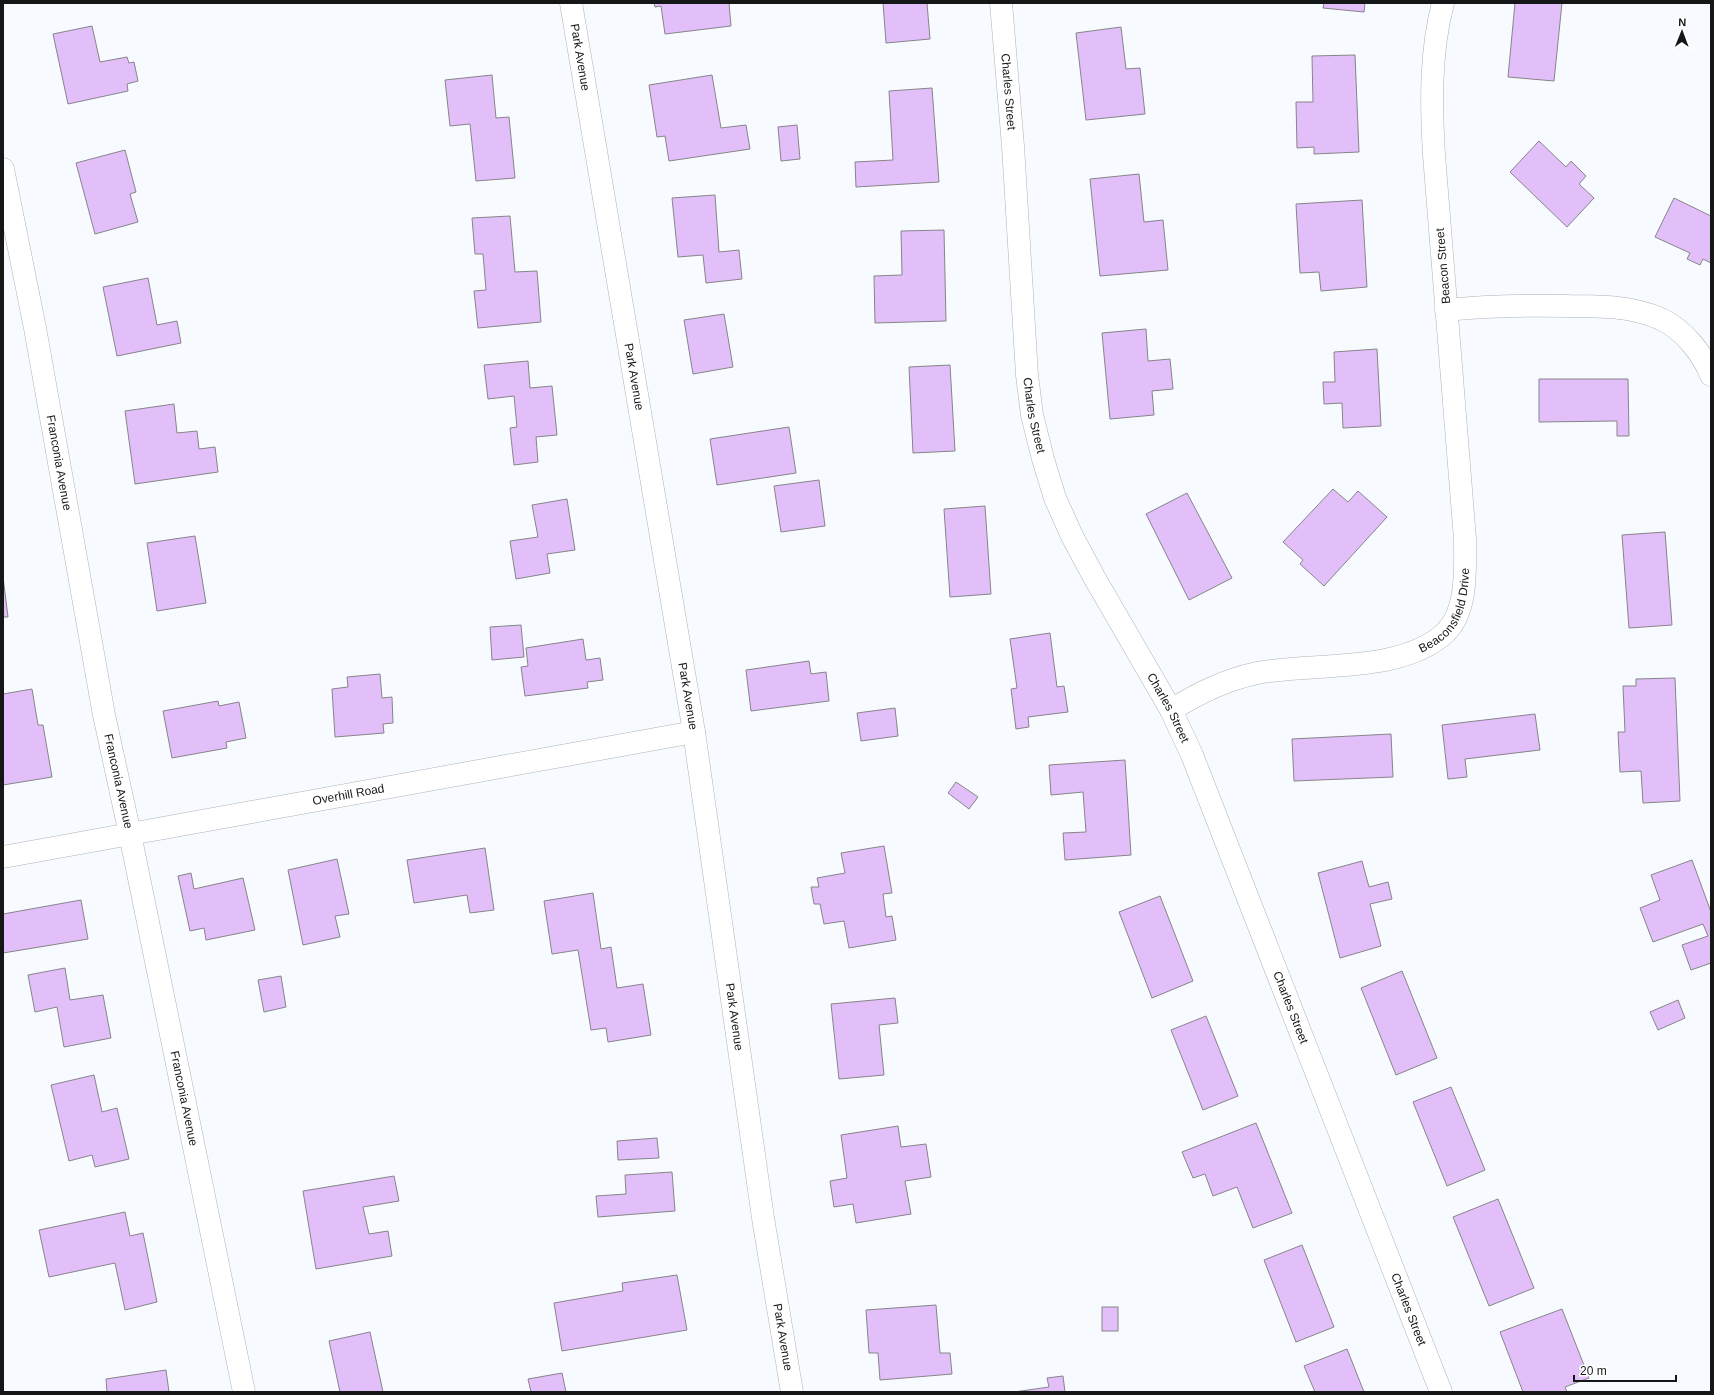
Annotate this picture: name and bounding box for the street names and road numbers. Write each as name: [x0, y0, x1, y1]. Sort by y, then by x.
street label: Park Avenue: [568, 23, 593, 92]
street label: Charles Street: [998, 53, 1019, 131]
street label: Beacon Street: [1433, 227, 1453, 304]
street label: Park Avenue: [622, 342, 647, 412]
street label: Charles Street: [1020, 377, 1048, 455]
street label: Franconia Avenue: [44, 414, 74, 512]
street label: Beaconsfield Drive: [1416, 567, 1472, 656]
street label: Park Avenue: [675, 662, 701, 731]
street label: Charles Street: [1144, 670, 1192, 745]
street label: Franconia Avenue: [101, 732, 136, 830]
street label: Overhill Road: [311, 781, 385, 808]
street label: Charles Street: [1270, 969, 1311, 1046]
street label: Park Avenue: [723, 982, 746, 1052]
street label: Franconia Avenue: [167, 1050, 201, 1148]
street label: Charles Street: [1388, 1271, 1429, 1348]
street label: Park Avenue: [770, 1303, 795, 1372]

